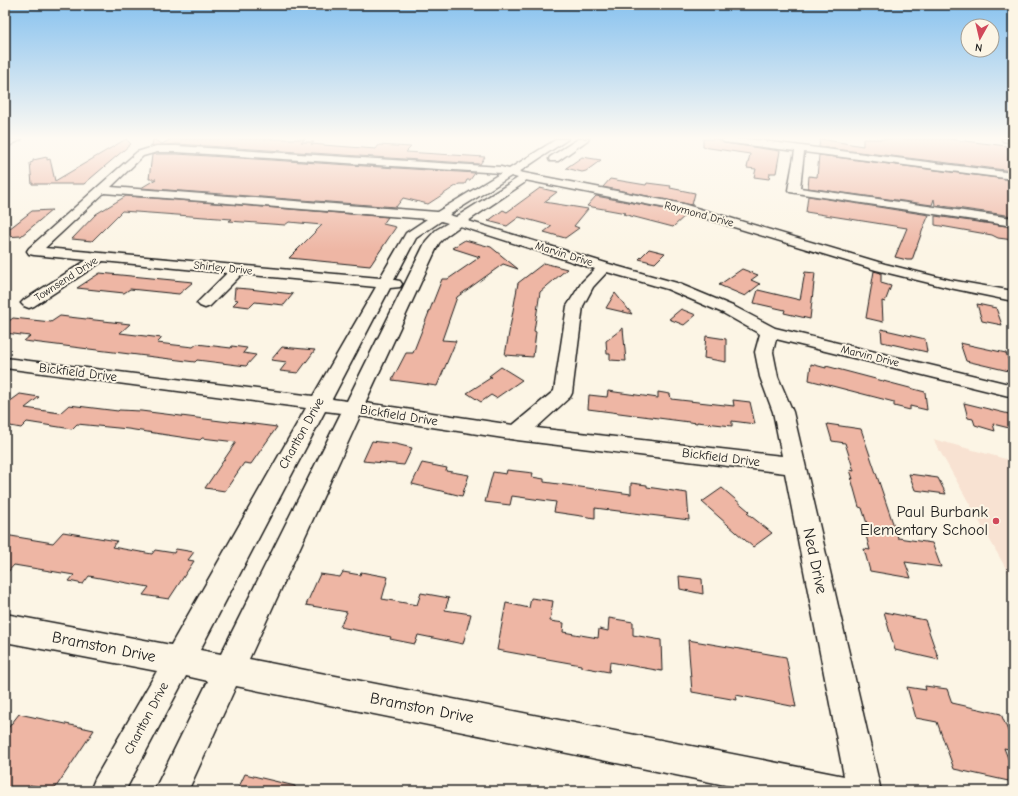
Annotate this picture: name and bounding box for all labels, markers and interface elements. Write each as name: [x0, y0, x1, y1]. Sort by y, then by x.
north arrow: [960, 18, 1000, 58]
text: N: [974, 40, 983, 54]
street label: Raymond Drive: [663, 199, 736, 230]
street label: Marvin Drive: [534, 239, 595, 269]
street label: Townsend Drive: [32, 254, 100, 304]
street label: Shirley Drive: [193, 258, 254, 278]
street label: Marvin Drive: [839, 342, 901, 370]
street label: Bickfield Drive: [38, 360, 118, 384]
street label: Charlton Drive: [275, 394, 327, 471]
street label: Bickfield Drive: [359, 401, 440, 429]
street label: Bickfield Drive: [681, 445, 761, 469]
place label: Paul Burbank Elementary School: [860, 503, 988, 539]
marker: Paul Burbank Elementary School: [991, 516, 1001, 526]
street label: Ned Drive: [799, 526, 831, 596]
street label: Bramston Drive: [51, 628, 157, 666]
street label: Charlton Drive: [121, 679, 171, 757]
street label: Bramston Drive: [369, 689, 475, 727]

